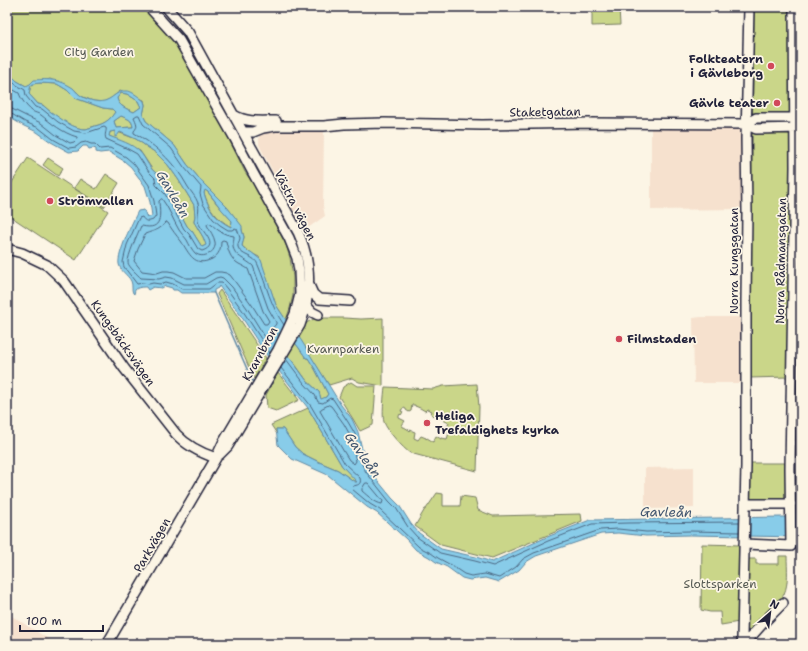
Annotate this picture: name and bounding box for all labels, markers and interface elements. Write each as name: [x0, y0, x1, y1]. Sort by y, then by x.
park label: City Garden: [64, 44, 134, 60]
place label: Folkteatern i Gävleborg: [689, 51, 763, 81]
marker: Folkteatern i Gävleborg: [766, 61, 776, 71]
place label: Gävle teater: [689, 95, 770, 111]
marker: Gävle teater: [772, 98, 782, 108]
street label: Staketgatan: [509, 103, 581, 121]
water label: Gavleån: [153, 167, 193, 221]
street label: Västra vägen: [270, 167, 320, 243]
place label: Strömvallen: [58, 193, 133, 209]
marker: Strömvallen: [45, 196, 55, 206]
street label: Norra Rådmansgatan: [772, 198, 790, 324]
street label: Norra Kungsgatan: [726, 208, 742, 314]
street label: Kungsbäcksvägen: [87, 297, 159, 389]
street label: Kvarnbron: [239, 324, 281, 384]
place label: Filmstaden: [627, 331, 696, 347]
marker: Filmstaden: [614, 334, 624, 344]
park label: Kvarnparken: [307, 341, 379, 357]
place label: Heliga Trefaldighets kyrka: [435, 408, 560, 438]
marker: Heliga Trefaldighets kyrka: [422, 418, 432, 428]
water label: Gavleån: [341, 429, 385, 481]
water label: Gavleån: [640, 503, 692, 521]
street label: Parkvägen: [130, 515, 174, 575]
park label: Slottsparken: [683, 576, 757, 592]
north arrow: [750, 593, 790, 633]
text: N: [767, 596, 782, 613]
scale bar: [20, 607, 103, 633]
text: 100 m: [26, 613, 62, 629]

